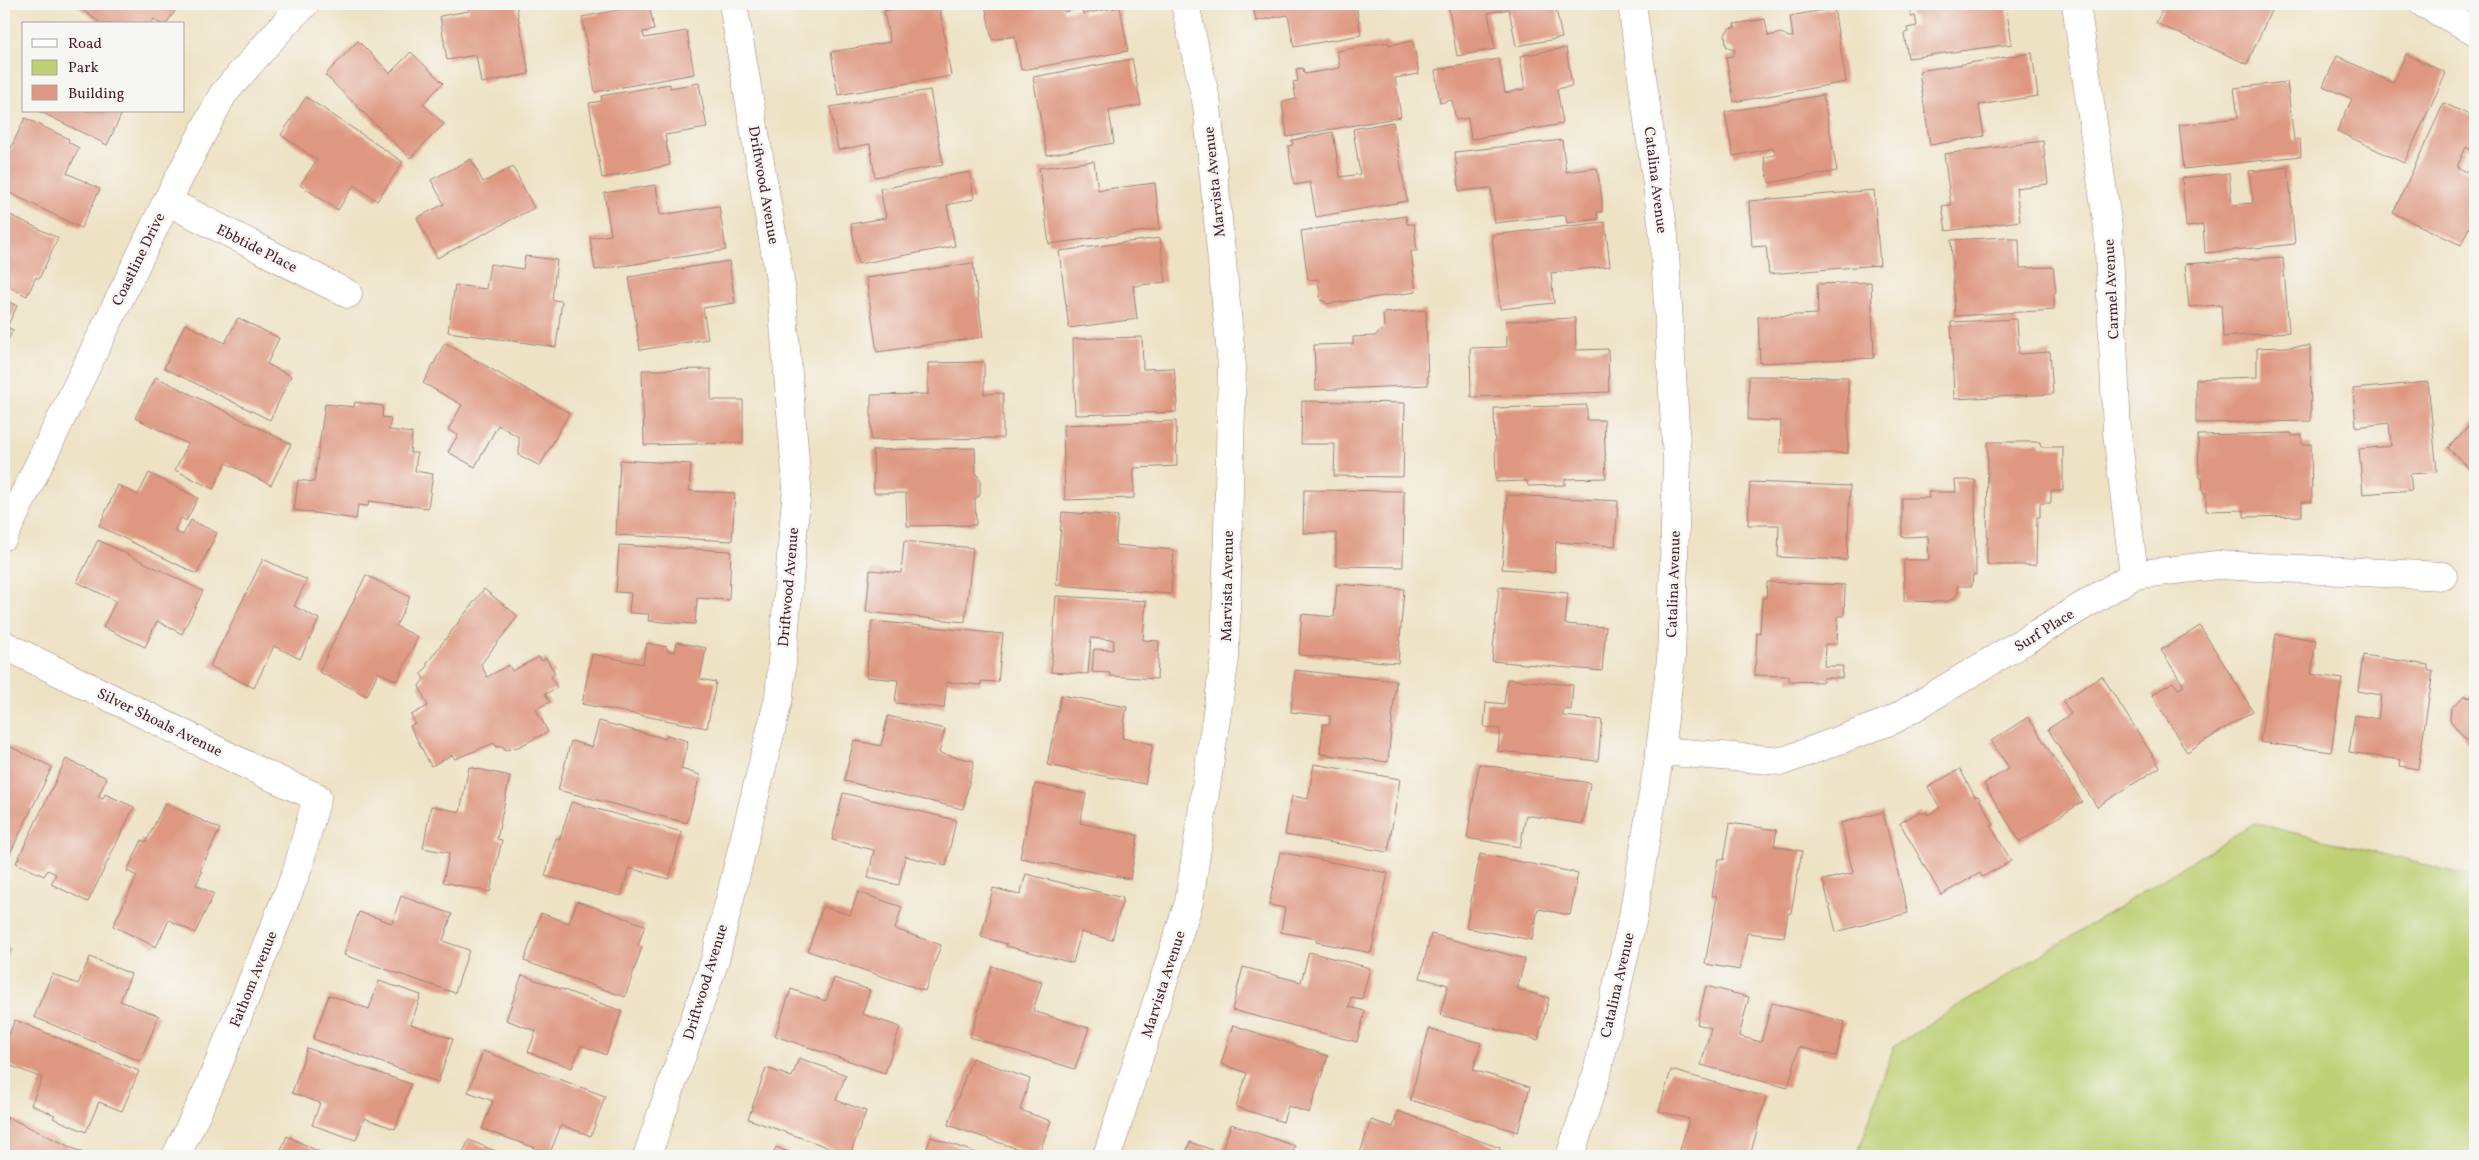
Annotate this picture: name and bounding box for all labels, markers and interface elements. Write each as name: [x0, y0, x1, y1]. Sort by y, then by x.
legend: [22, 22, 185, 112]
text: Road: [68, 34, 102, 55]
text: Park: [68, 58, 99, 79]
text: Building: [68, 84, 125, 105]
street label: Driftwood Avenue: [742, 124, 783, 246]
street label: Marvista Avenue: [1199, 125, 1232, 238]
street label: Catalina Avenue: [1638, 126, 1671, 235]
street label: Coastline Drive: [108, 209, 171, 310]
street label: Ebbtide Place: [212, 220, 300, 279]
street label: Carmel Avenue: [2099, 238, 2126, 340]
street label: Driftwood Avenue: [774, 526, 805, 648]
street label: Marvista Avenue: [1217, 530, 1240, 642]
street label: Catalina Avenue: [1662, 530, 1687, 638]
street label: Surf Place: [2011, 605, 2079, 658]
street label: Silver Shoals Avenue: [93, 684, 226, 763]
street label: Driftwood Avenue: [679, 922, 734, 1043]
street label: Fathom Avenue: [225, 928, 283, 1031]
street label: Marvista Avenue: [1137, 928, 1192, 1041]
street label: Catalina Avenue: [1596, 931, 1641, 1040]

